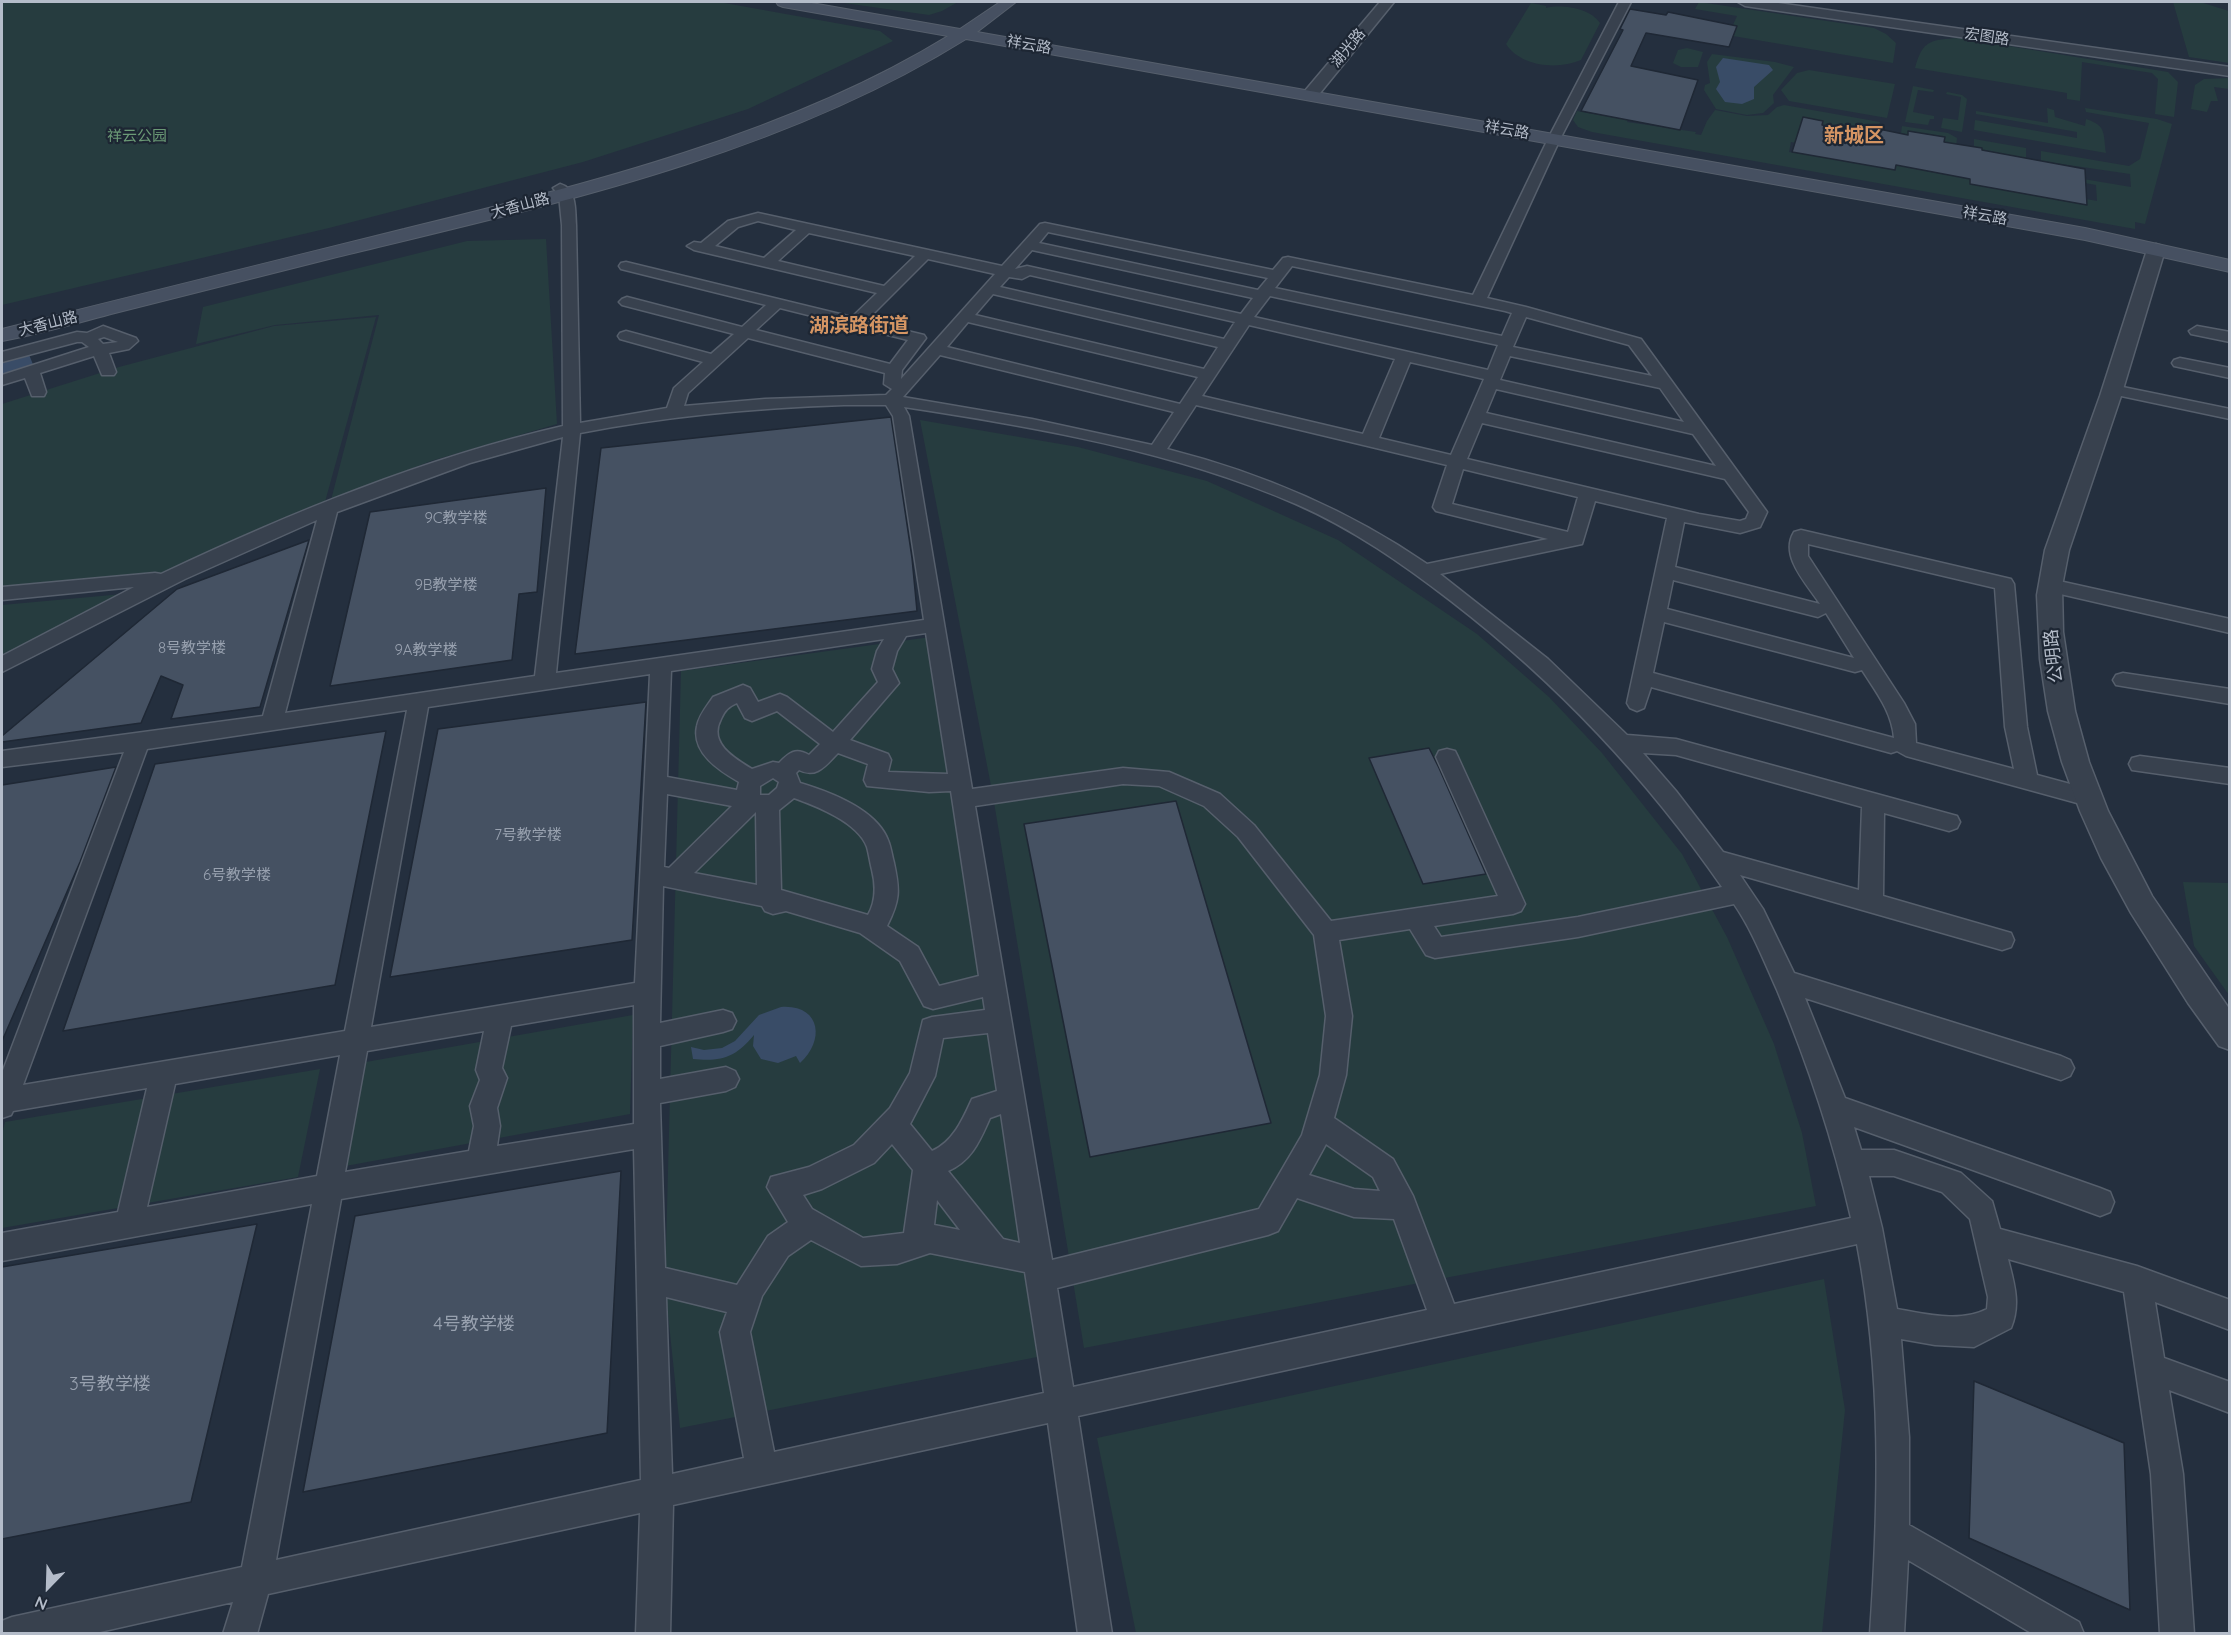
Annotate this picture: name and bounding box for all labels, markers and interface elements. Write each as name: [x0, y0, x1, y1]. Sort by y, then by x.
street label: 湖光路: [1327, 25, 1369, 71]
street label: 宏图路: [1963, 25, 2011, 49]
street label: 祥云路: [1005, 32, 1053, 58]
street label: 祥云路: [1483, 117, 1531, 143]
district label: 新城区: [1824, 124, 1884, 148]
park label: 祥云公园: [107, 127, 167, 145]
street label: 大香山路: [489, 190, 551, 222]
street label: 祥云路: [1961, 203, 2009, 229]
street label: 大香山路: [17, 308, 79, 340]
district label: 湖滨路街道: [809, 314, 909, 338]
house number: 9C教学楼: [424, 509, 488, 527]
house number: 9B教学楼: [414, 576, 478, 594]
street label: 公明路: [2040, 628, 2068, 684]
house number: 8号教学楼: [158, 639, 226, 657]
house number: 9A教学楼: [394, 641, 458, 659]
house number: 7号教学楼: [494, 826, 562, 844]
house number: 6号教学楼: [203, 866, 271, 884]
house number: 4号教学楼: [433, 1314, 515, 1336]
house number: 3号教学楼: [69, 1374, 151, 1396]
north arrow: [18, 1557, 78, 1617]
text: N: [32, 1592, 50, 1615]

